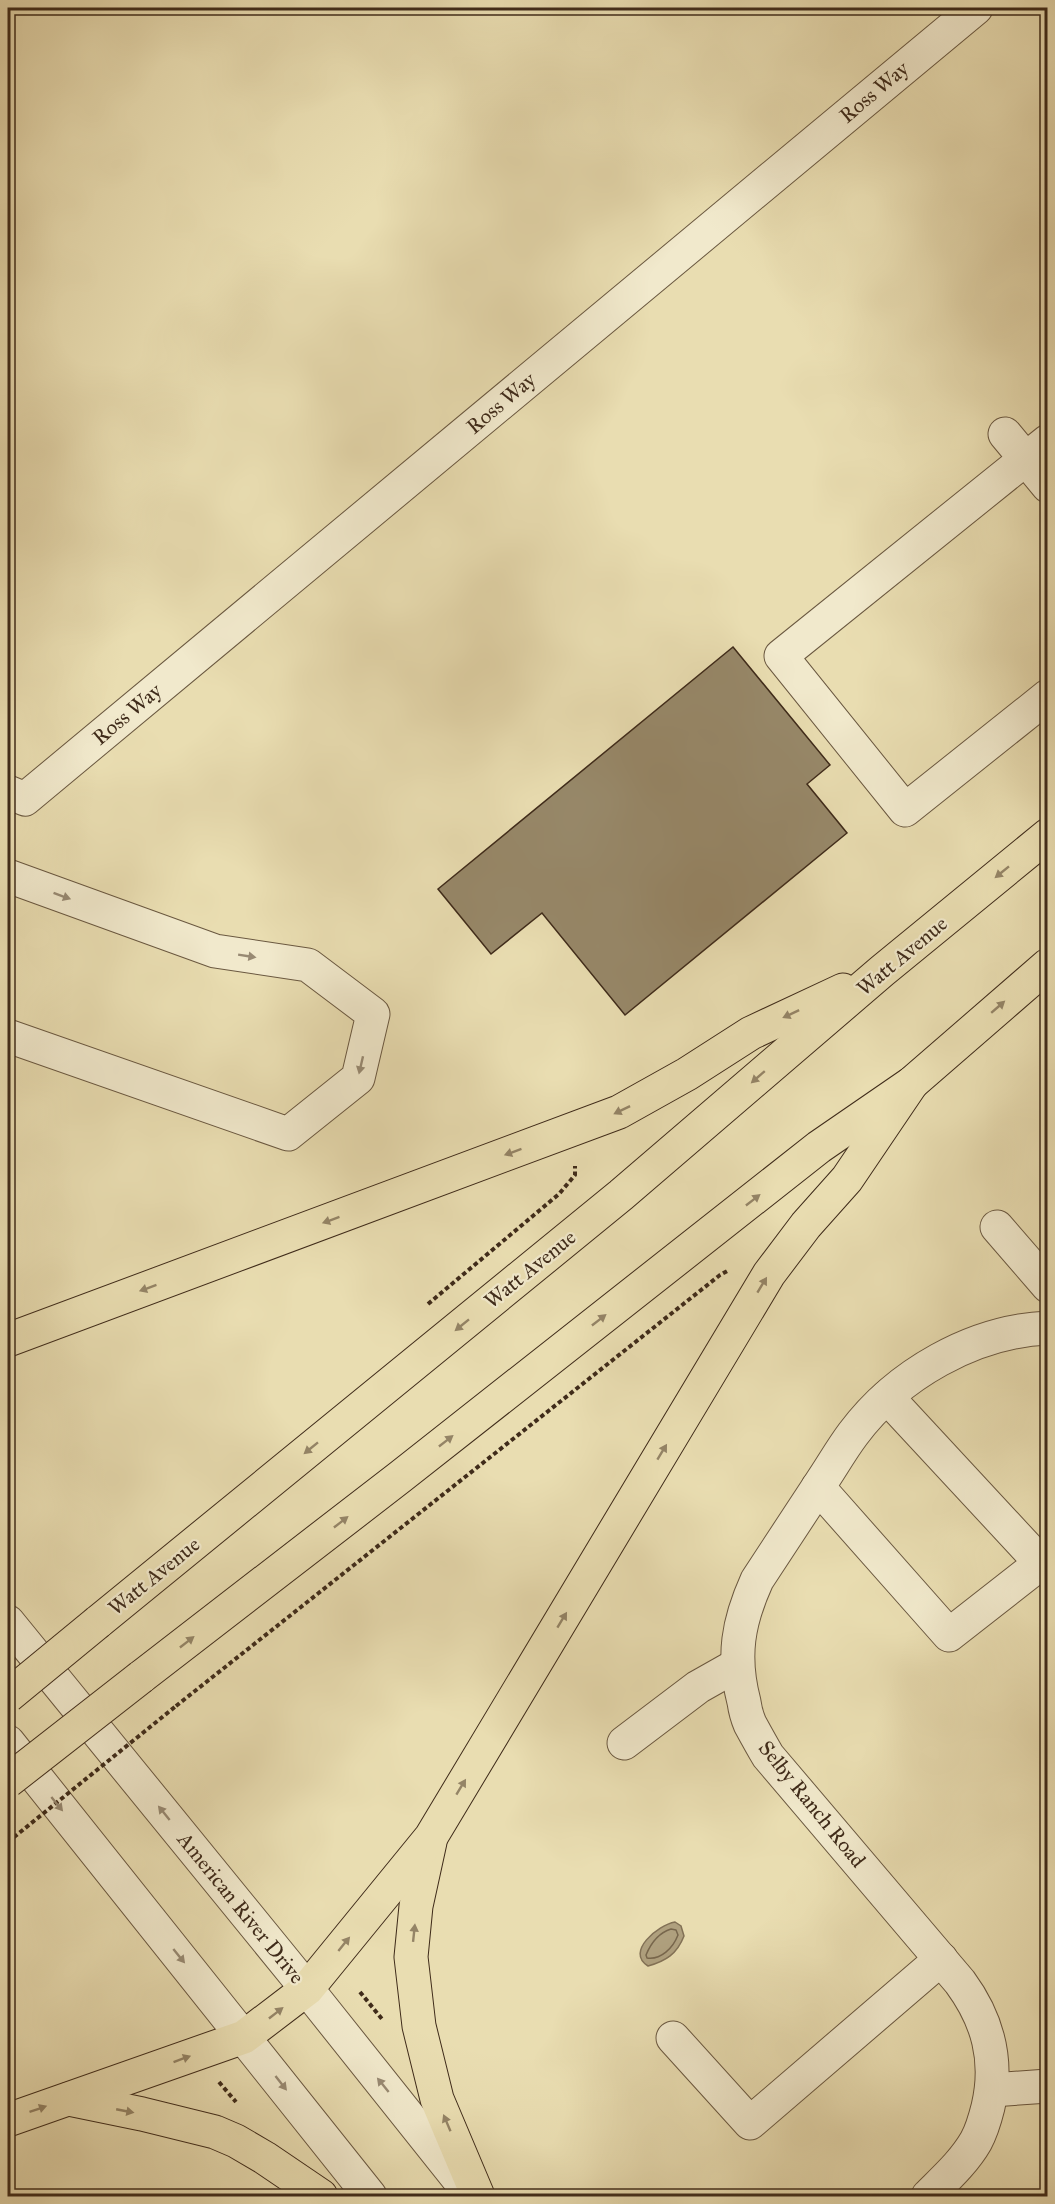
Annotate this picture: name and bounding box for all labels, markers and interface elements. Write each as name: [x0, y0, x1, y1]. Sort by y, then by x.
street label: Ross Way: [834, 55, 915, 128]
street label: Ross Way: [461, 366, 542, 439]
street label: Ross Way: [87, 677, 168, 750]
one-way arrow: [994, 866, 1010, 879]
one-way arrow: [54, 891, 72, 901]
street label: Watt Avenue: [851, 910, 953, 1001]
one-way arrow: [238, 952, 257, 961]
one-way arrow: [990, 1001, 1006, 1014]
one-way arrow: [783, 1010, 800, 1019]
one-way arrow: [355, 1056, 365, 1075]
one-way arrow: [751, 1070, 766, 1083]
one-way arrow: [613, 1105, 630, 1114]
one-way arrow: [504, 1147, 522, 1157]
one-way arrow: [745, 1194, 760, 1206]
one-way arrow: [322, 1216, 340, 1225]
street label: Watt Avenue: [479, 1224, 581, 1314]
one-way arrow: [757, 1277, 768, 1293]
one-way arrow: [139, 1284, 157, 1293]
one-way arrow: [592, 1315, 607, 1327]
one-way arrow: [454, 1318, 470, 1331]
one-way arrow: [438, 1434, 454, 1447]
one-way arrow: [304, 1441, 319, 1454]
one-way arrow: [657, 1443, 667, 1460]
one-way arrow: [334, 1517, 349, 1529]
street label: Watt Avenue: [103, 1531, 205, 1621]
one-way arrow: [556, 1612, 567, 1628]
one-way arrow: [179, 1635, 195, 1648]
street label: Selby Ranch Road: [753, 1735, 871, 1873]
one-way arrow: [456, 1779, 467, 1795]
one-way arrow: [51, 1796, 63, 1811]
one-way arrow: [157, 1805, 170, 1821]
street label: American River Drive: [171, 1826, 310, 1989]
one-way arrow: [409, 1923, 419, 1942]
one-way arrow: [337, 1936, 350, 1952]
one-way arrow: [173, 1948, 186, 1964]
one-way arrow: [267, 2007, 283, 2019]
one-way arrow: [173, 2053, 191, 2063]
one-way arrow: [274, 2075, 287, 2091]
one-way arrow: [376, 2077, 389, 2093]
one-way arrow: [29, 2104, 47, 2114]
one-way arrow: [116, 2106, 134, 2116]
one-way arrow: [442, 2114, 451, 2132]

